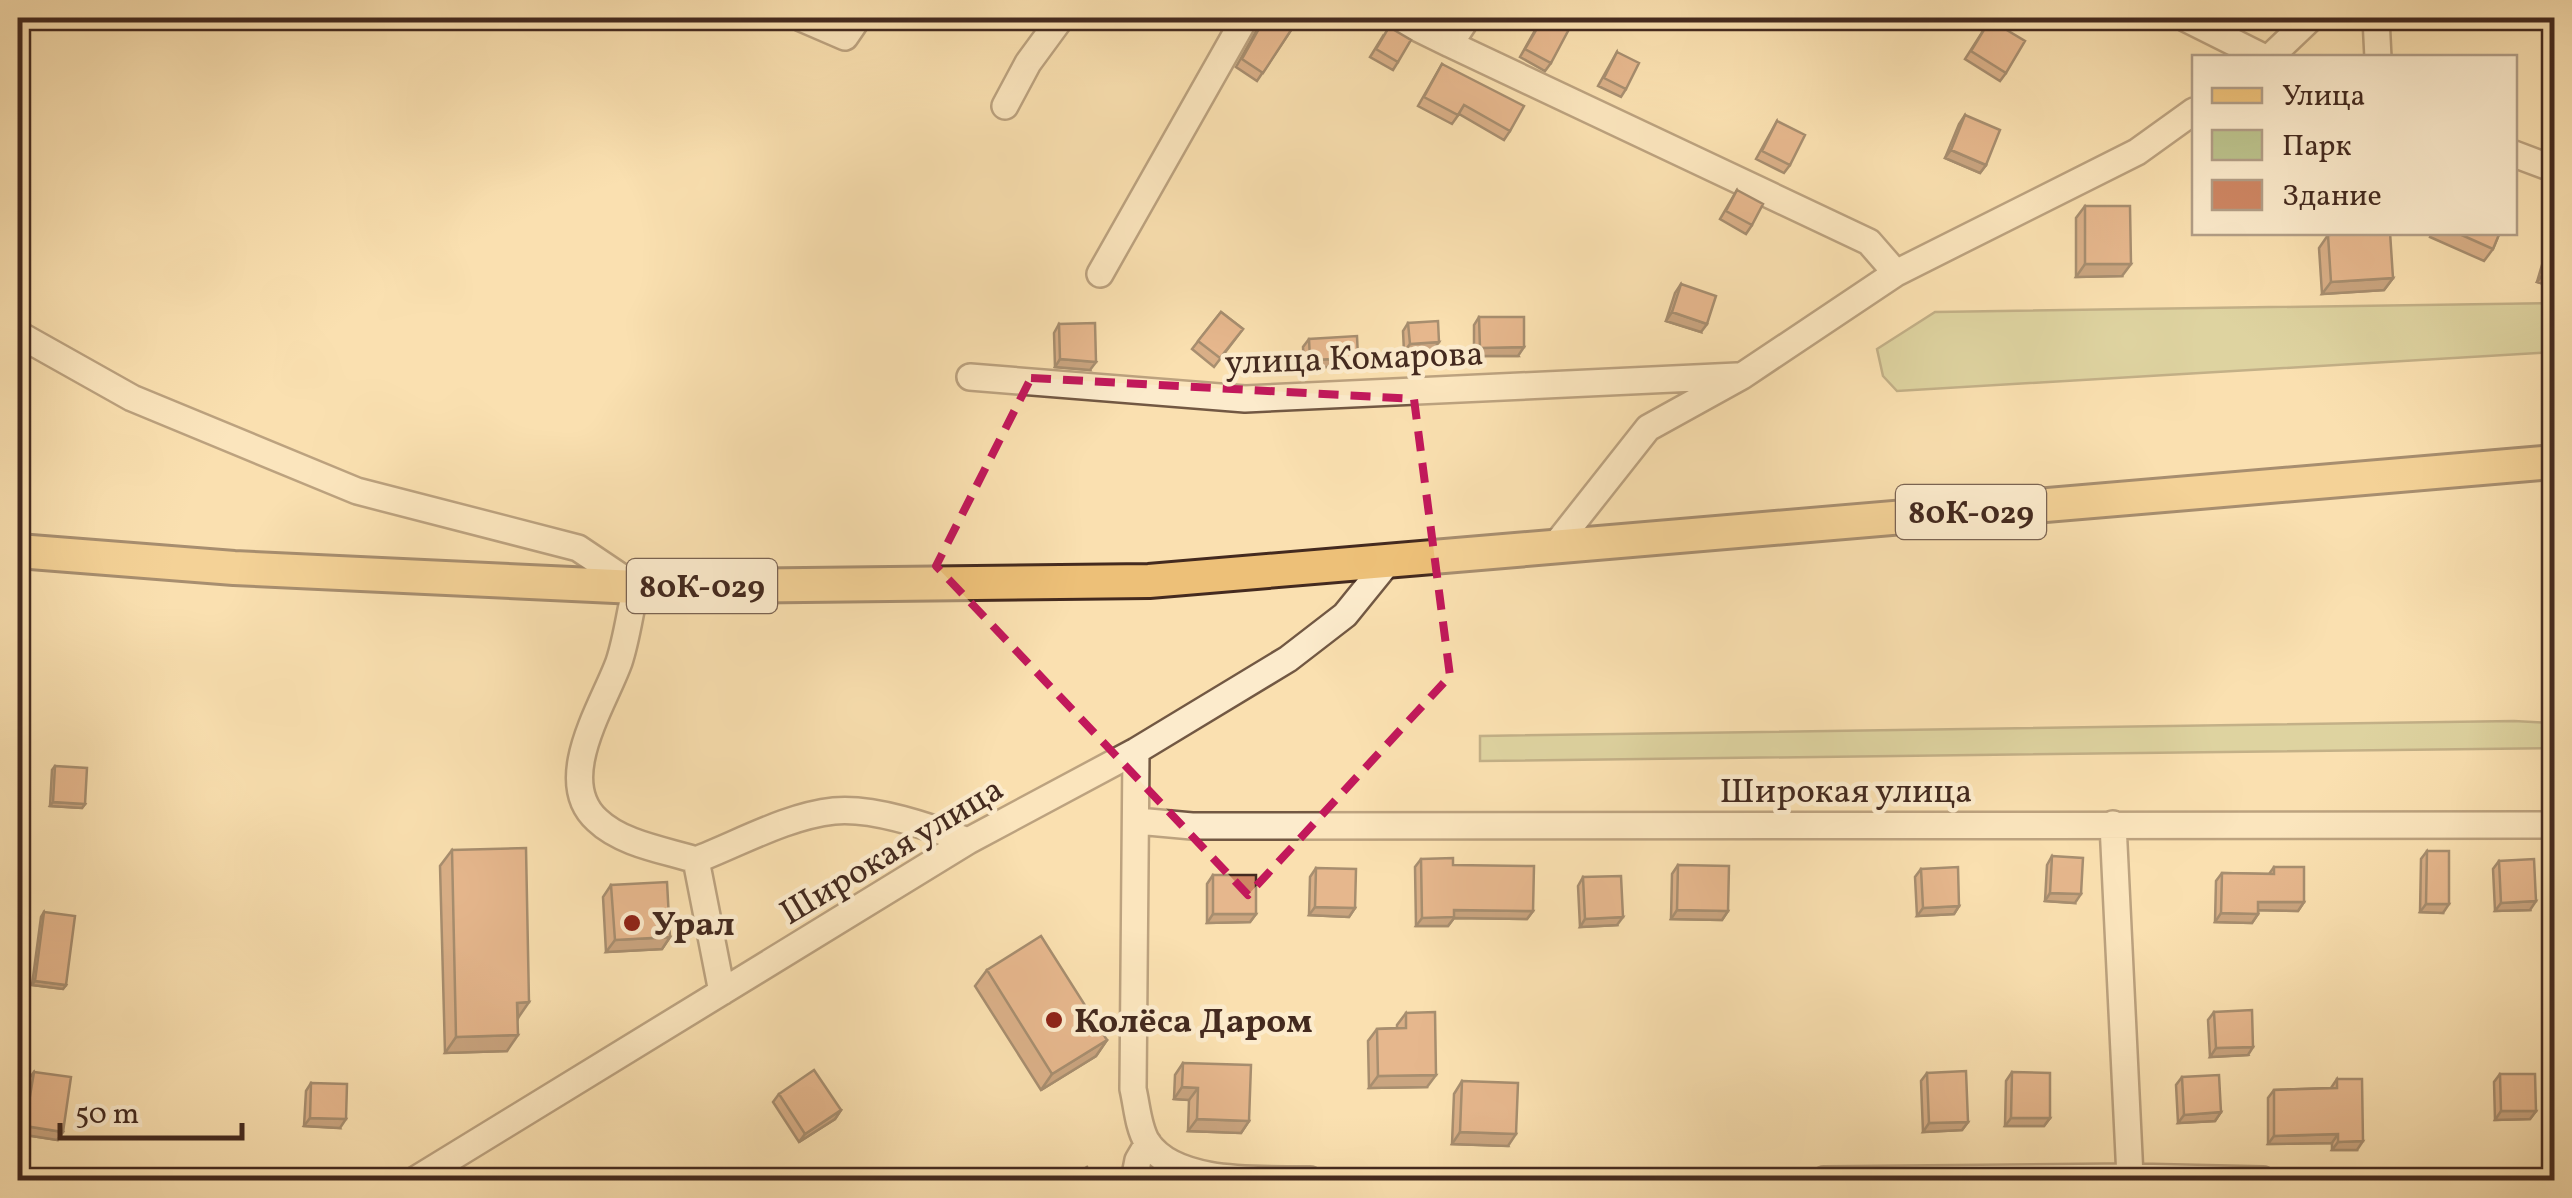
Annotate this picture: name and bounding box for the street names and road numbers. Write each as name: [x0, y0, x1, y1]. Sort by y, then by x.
street label: улица Комарова: [1224, 331, 1484, 389]
road number: 80К-029: [1896, 485, 2046, 539]
road number: 80К-029: [627, 559, 777, 613]
street label: Широкая улица: [772, 767, 1013, 938]
street label: Широкая улица: [1719, 769, 1973, 817]

